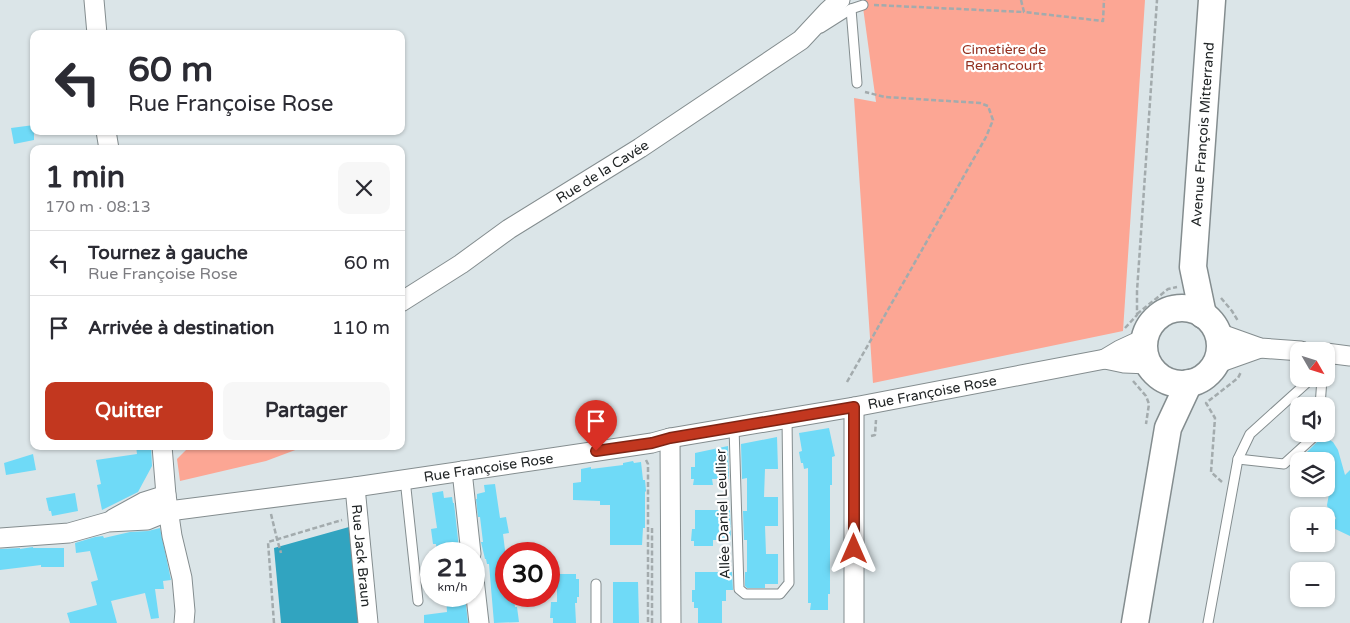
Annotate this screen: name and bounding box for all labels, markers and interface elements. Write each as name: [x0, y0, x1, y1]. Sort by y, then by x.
park label: Cimetière de Renancourt: [962, 41, 1046, 74]
street label: Avenue François Mitterrand: [1187, 42, 1217, 227]
text: 60 m: [128, 49, 213, 91]
icon: left: [45, 50, 110, 115]
text: Rue Françoise Rose: [128, 91, 333, 117]
street label: Rue de la Cavée: [553, 136, 652, 207]
text: 1 min: [45, 159, 125, 196]
button: close: [338, 162, 390, 214]
text: 170 m · 08:13: [45, 197, 151, 217]
text: Tournez à gauche: [88, 242, 248, 264]
icon: left: [45, 249, 73, 277]
text: 60 m: [344, 252, 390, 274]
text: Rue Françoise Rose: [88, 264, 237, 284]
icon: arrive: [45, 314, 73, 342]
text: Arrivée à destination: [88, 317, 274, 339]
text: 110 m: [332, 317, 390, 339]
north arrow: [1290, 342, 1335, 388]
map controls: [1290, 342, 1335, 607]
street label: Rue Françoise Rose: [866, 371, 998, 413]
button: Quitter: [45, 382, 213, 440]
button: Partager: [223, 382, 390, 440]
button: sound: [1290, 397, 1335, 442]
pin: [575, 400, 617, 451]
icon: arrive: [582, 407, 610, 435]
street label: Allée Daniel Leullier: [712, 448, 734, 579]
street label: Rue Françoise Rose: [422, 449, 555, 485]
button: layers: [1290, 452, 1335, 497]
street label: Rue Jack Braun: [348, 504, 375, 608]
button: +: [1290, 507, 1335, 552]
position arrow: [827, 522, 879, 574]
speed limit sign: 30: [495, 542, 560, 607]
text: 21: [437, 553, 468, 583]
button: −: [1290, 562, 1335, 607]
text: km/h: [437, 580, 468, 594]

